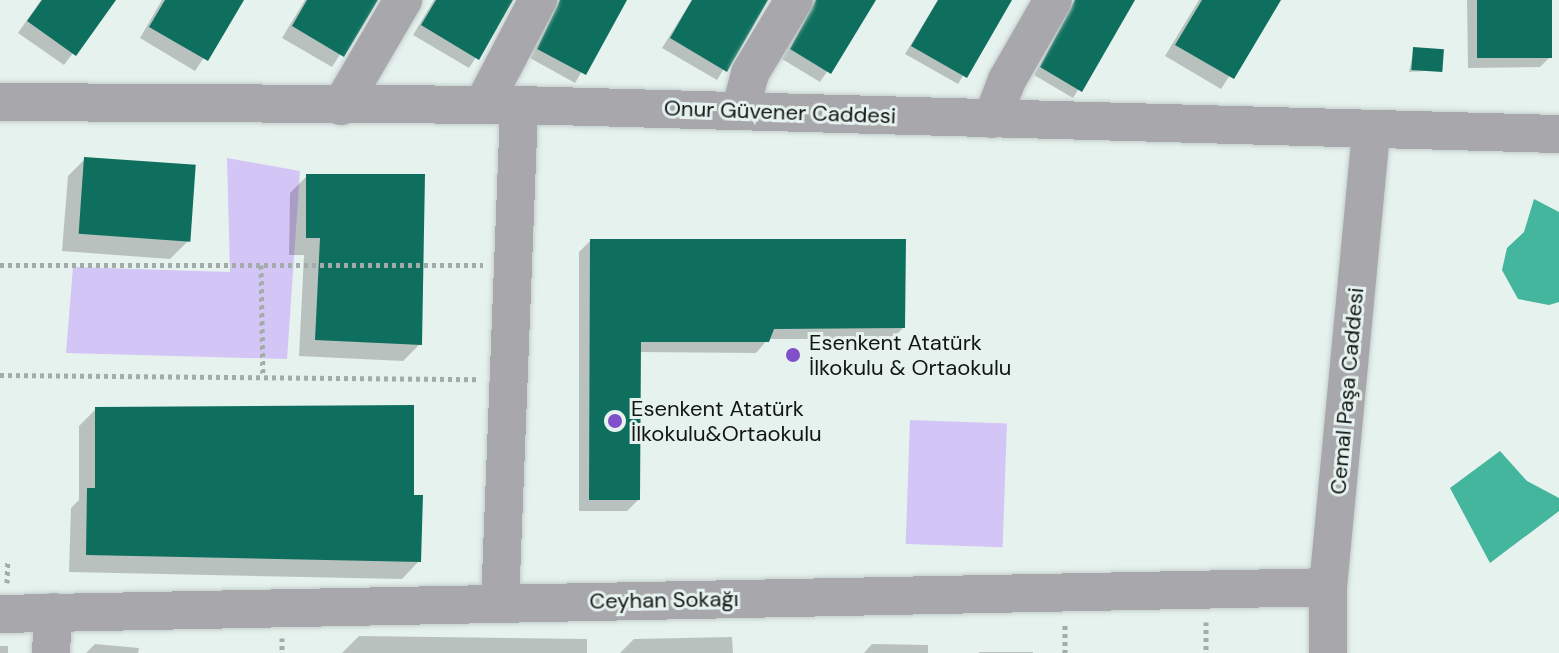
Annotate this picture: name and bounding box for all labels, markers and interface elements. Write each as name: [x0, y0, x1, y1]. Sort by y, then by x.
street label: Onur Güvener Caddesi: [663, 95, 897, 129]
street label: Cemal Paşa Caddesi: [1325, 286, 1369, 496]
place label: Esenkent Atatürk İlkokulu & Ortaokulu: [809, 329, 1011, 380]
marker: Esenkent Atatürk İlkokulu & Ortaokulu: [784, 346, 802, 364]
place label: Esenkent Atatürk İlkokulu&Ortaokulu: [631, 395, 822, 446]
marker: Esenkent Atatürk İlkokulu&Ortaokulu: [606, 412, 624, 430]
street label: Ceyhan Sokağı: [589, 586, 739, 614]

